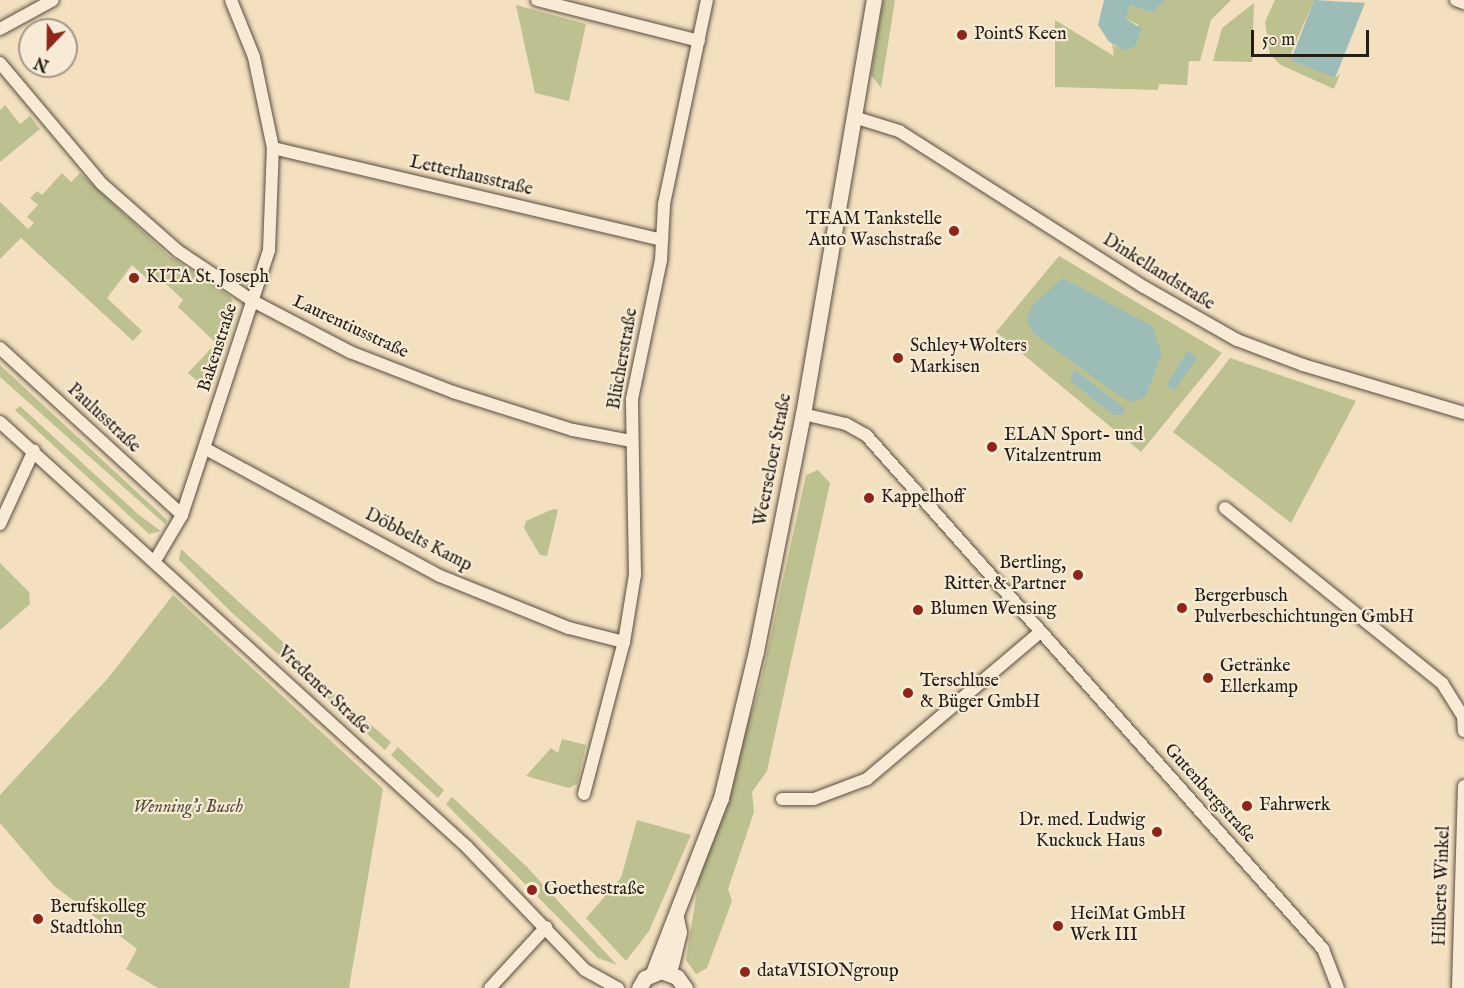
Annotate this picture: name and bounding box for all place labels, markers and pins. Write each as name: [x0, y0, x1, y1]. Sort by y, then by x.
place label: PointS Keen: [974, 24, 1067, 46]
marker: PointS Keen: [955, 28, 969, 42]
place label: TEAM Tankstelle Auto Waschstraße: [806, 210, 942, 252]
marker: TEAM Tankstelle Auto Waschstraße: [947, 224, 961, 238]
place label: KITA St. Joseph: [146, 267, 269, 289]
marker: KITA St. Joseph: [127, 271, 141, 285]
place label: Schley+Wolters Markisen: [910, 337, 1027, 380]
marker: Schley+Wolters Markisen: [891, 351, 905, 365]
place label: ELAN Sport- und Vitalzentrum: [1004, 426, 1143, 468]
marker: ELAN Sport- und Vitalzentrum: [985, 440, 999, 454]
place label: Kappelhoff: [881, 487, 964, 509]
marker: Kappelhoff: [862, 491, 876, 505]
place label: Bertling, Ritter & Partner: [944, 554, 1066, 596]
marker: Bertling, Ritter & Partner: [1071, 568, 1085, 582]
place label: Bergerbusch Pulverbeschichtungen GmbH: [1194, 587, 1414, 630]
place label: Blumen Wensing: [930, 599, 1056, 621]
marker: Bergerbusch Pulverbeschichtungen GmbH: [1175, 601, 1189, 615]
marker: Blumen Wensing: [911, 603, 925, 617]
place label: Getränke Ellerkamp: [1220, 657, 1298, 700]
marker: Getränke Ellerkamp: [1201, 671, 1215, 685]
place label: Terschluse & Büger GmbH: [920, 672, 1040, 714]
marker: Terschluse & Büger GmbH: [901, 686, 915, 700]
place label: Fahrwerk: [1259, 795, 1330, 817]
marker: Fahrwerk: [1240, 799, 1254, 813]
place label: Dr. med. Ludwig Kuckuck Haus: [1019, 811, 1145, 854]
marker: Dr. med. Ludwig Kuckuck Haus: [1150, 825, 1164, 839]
place label: Goethestraße: [544, 879, 645, 901]
marker: Goethestraße: [525, 883, 539, 897]
place label: Berufskolleg Stadtlohn: [50, 898, 146, 940]
place label: HeiMat GmbH Werk III: [1070, 905, 1186, 948]
marker: Berufskolleg Stadtlohn: [31, 912, 45, 926]
marker: HeiMat GmbH Werk III: [1051, 919, 1065, 933]
place label: dataVISIONgroup: [757, 961, 899, 983]
marker: dataVISIONgroup: [738, 965, 752, 979]

